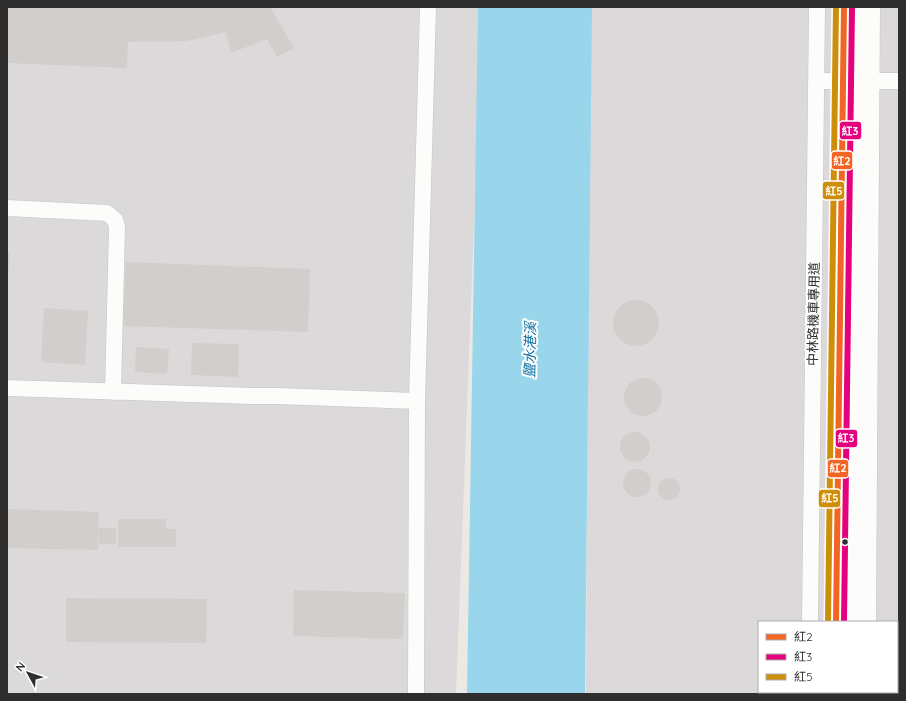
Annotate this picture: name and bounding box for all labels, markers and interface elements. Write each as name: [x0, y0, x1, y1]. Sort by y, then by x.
line badge: 紅3: [839, 121, 862, 140]
text: 紅3: [842, 124, 859, 138]
line badge: 紅2: [831, 151, 853, 170]
text: 紅2: [833, 154, 851, 168]
line badge: 紅5: [822, 181, 845, 200]
text: 紅5: [825, 184, 843, 198]
street label: 中林路機車專用道: [804, 262, 822, 366]
water label: 鹽水港溪: [521, 320, 540, 378]
line badge: 紅3: [835, 429, 858, 448]
text: 紅3: [838, 431, 855, 445]
line badge: 紅2: [827, 459, 849, 478]
text: 紅2: [829, 461, 847, 475]
line badge: 紅5: [818, 489, 841, 508]
text: 紅5: [821, 491, 839, 505]
unlabelled marker: [840, 537, 850, 547]
legend: [758, 621, 898, 693]
text: 紅2: [794, 629, 813, 644]
text: 紅3: [794, 649, 812, 664]
north arrow: [8, 653, 48, 693]
text: N: [12, 659, 28, 674]
text: 紅5: [794, 669, 813, 684]

